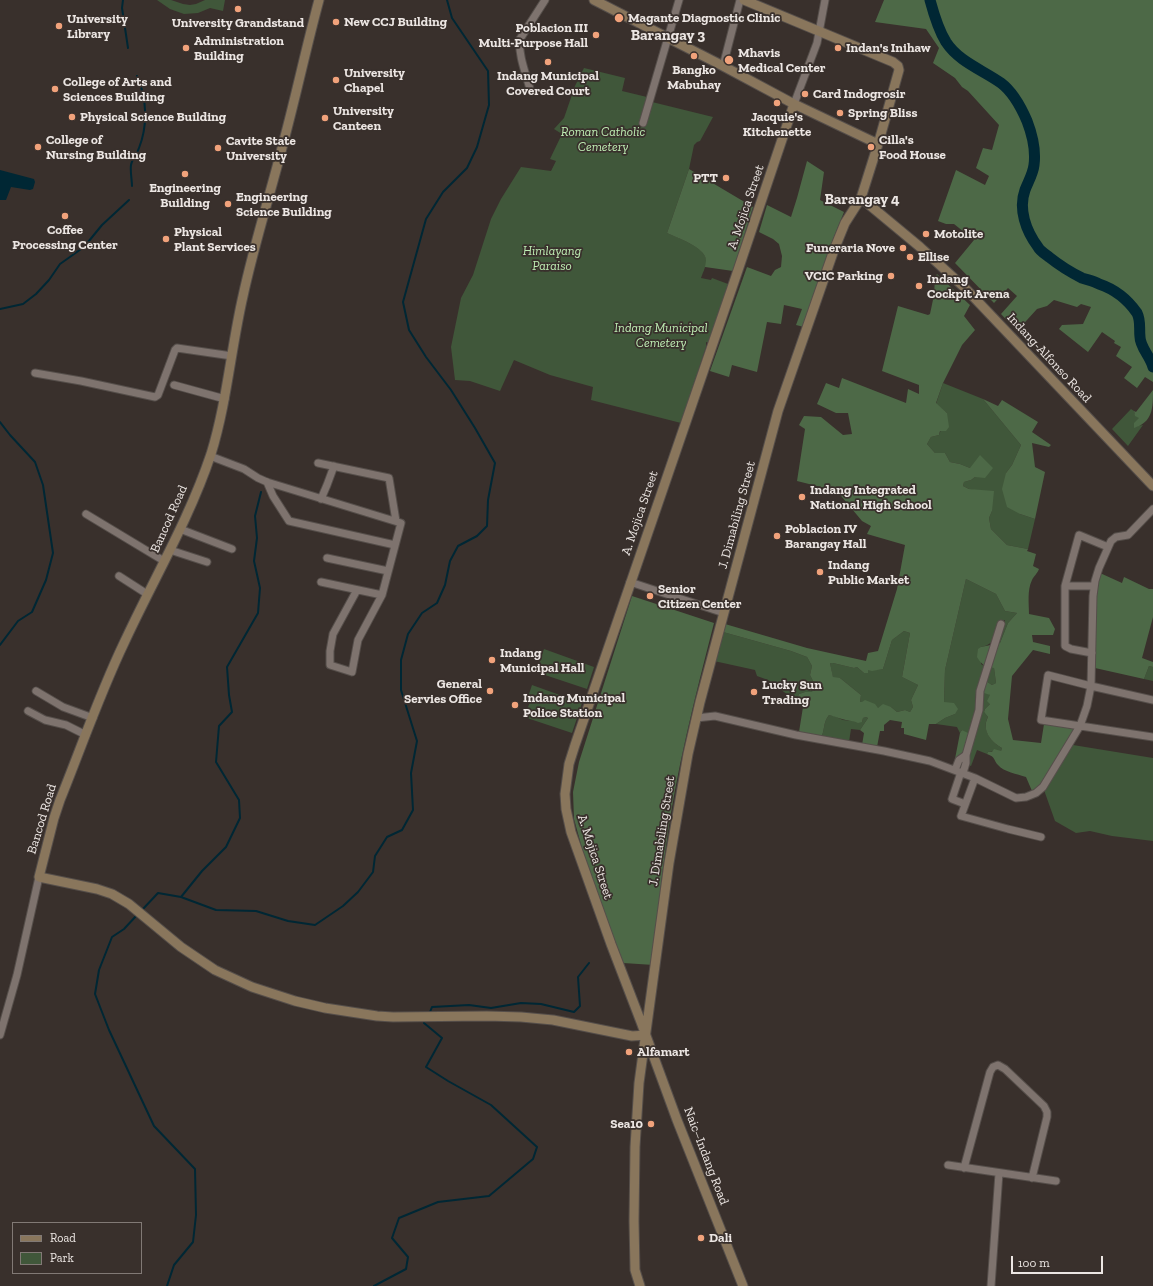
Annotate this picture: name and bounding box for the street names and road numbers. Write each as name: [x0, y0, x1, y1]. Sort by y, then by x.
street label: A. Mojica Street: [724, 163, 768, 251]
street label: Indang-Alfonso Road: [1003, 310, 1095, 406]
street label: J. Dimabiling Street: [715, 459, 759, 571]
street label: A. Mojica Street: [618, 469, 662, 557]
street label: Bancod Road: [147, 483, 191, 555]
street label: J. Dimabiling Street: [646, 775, 678, 887]
street label: Bancod Road: [24, 782, 60, 856]
street label: A. Mojica Street: [574, 813, 616, 901]
street label: Naic–Indang Road: [680, 1105, 732, 1207]

